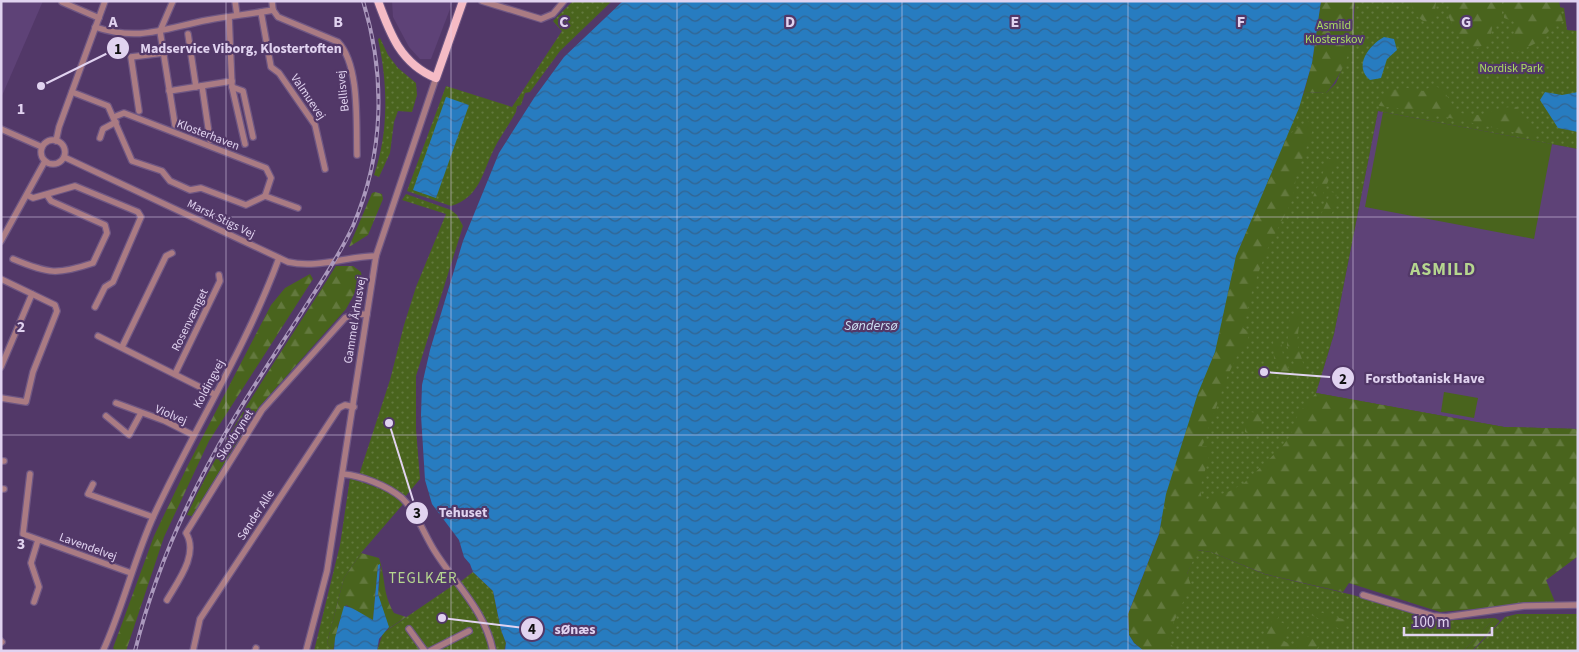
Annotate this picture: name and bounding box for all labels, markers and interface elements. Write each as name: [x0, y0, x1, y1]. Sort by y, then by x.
text: A: [107, 11, 118, 33]
text: B: [333, 11, 343, 33]
text: C: [559, 11, 569, 33]
text: D: [785, 11, 795, 33]
text: E: [1011, 11, 1019, 33]
text: F: [1237, 11, 1245, 33]
text: G: [1461, 11, 1471, 33]
park label: Asmild Klosterskov: [1305, 17, 1363, 48]
callout: Madservice Viborg, Klostertoften: [105, 34, 352, 63]
text: 1: [114, 39, 122, 60]
text: Madservice Viborg, Klostertoften: [140, 39, 342, 59]
park label: Nordisk Park: [1479, 60, 1543, 77]
street label: Bellisvej: [332, 69, 354, 113]
street label: Valmuevej: [286, 71, 330, 123]
text: 1: [17, 98, 25, 120]
street label: Klosterhaven: [174, 115, 242, 155]
street label: Marsk Stigs Vej: [184, 195, 258, 243]
district label: ASMILD: [1409, 257, 1476, 282]
street label: Gammel Århusvej: [340, 275, 370, 365]
street label: Rosenvænget: [168, 286, 212, 354]
text: 2: [17, 316, 25, 338]
water label: Søndersø: [844, 316, 898, 336]
street label: Koldingvej: [189, 357, 229, 411]
callout: Forstbotanisk Have: [1330, 364, 1495, 393]
text: 2: [1339, 369, 1347, 390]
text: Forstbotanisk Have: [1365, 369, 1485, 389]
street label: Violvej: [152, 401, 190, 429]
street label: Skovbrynet: [212, 406, 258, 464]
street label: Sønder Alle: [233, 486, 279, 544]
callout: Tehuset: [404, 498, 498, 527]
text: 3: [413, 503, 421, 524]
text: Tehuset: [439, 503, 488, 523]
street label: Lavendelvej: [57, 529, 119, 565]
text: 3: [17, 533, 25, 555]
district label: TEGLKÆR: [388, 568, 458, 589]
scale bar: [1404, 604, 1492, 636]
text: 100 m: [1412, 612, 1450, 633]
callout: sØnæs: [520, 615, 606, 644]
text: 4: [528, 619, 536, 640]
text: sØnæs: [555, 620, 595, 640]

